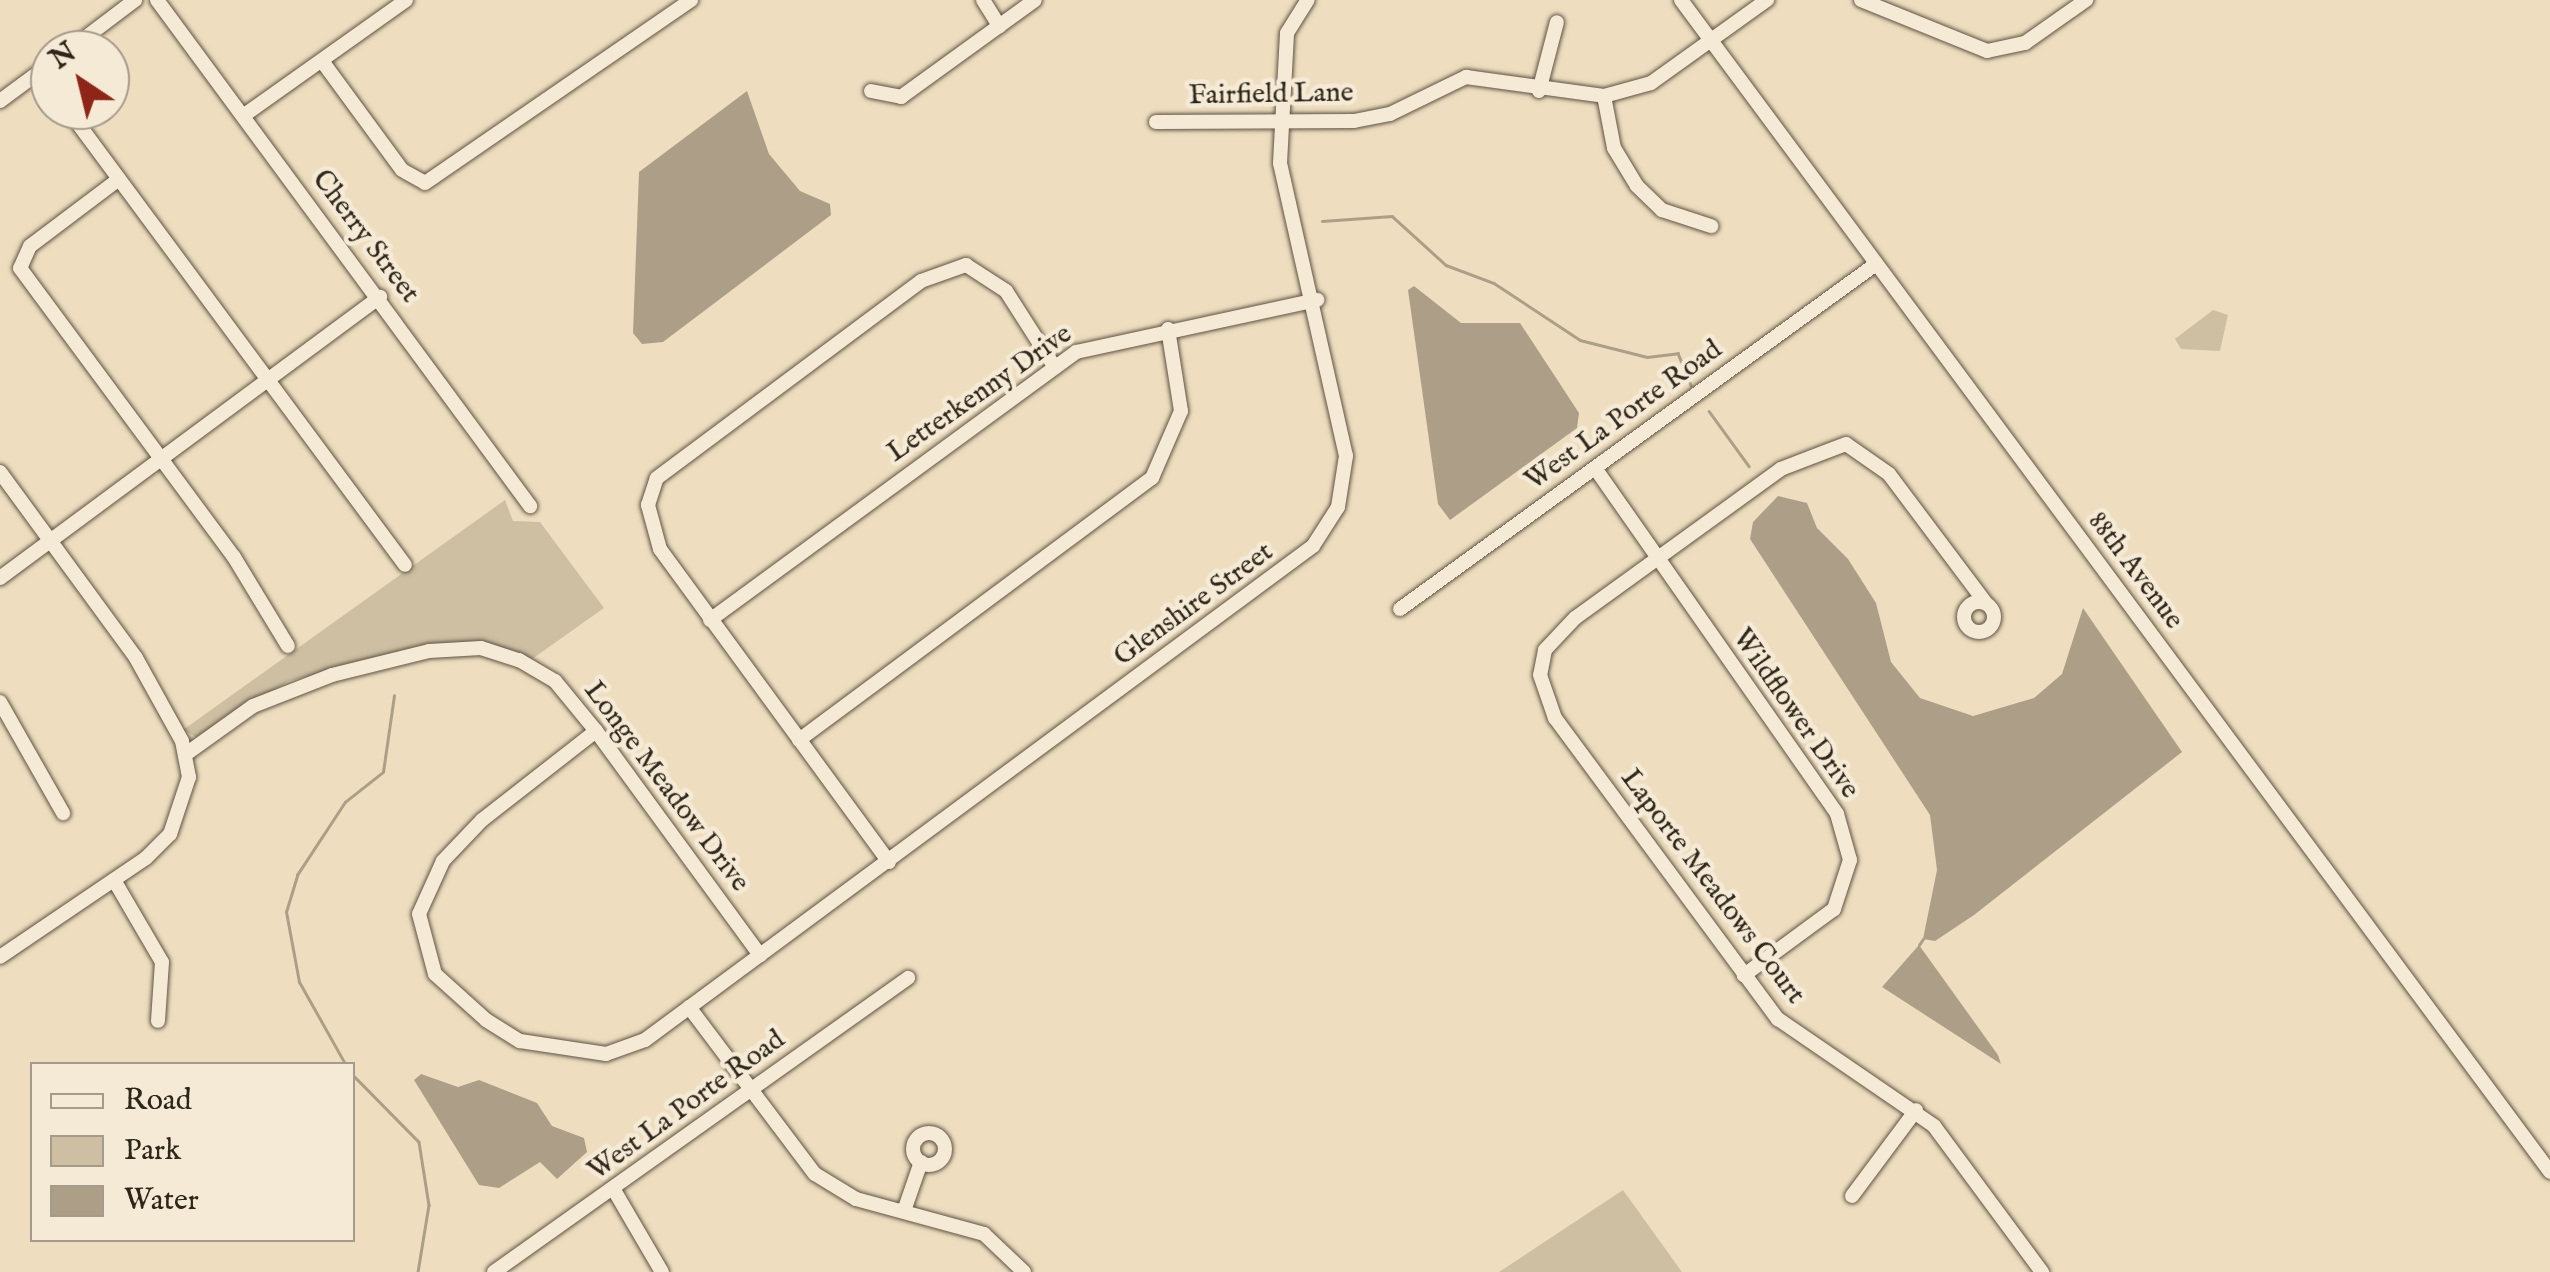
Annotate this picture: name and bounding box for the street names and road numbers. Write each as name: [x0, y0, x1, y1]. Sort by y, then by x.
street label: Fairfield Lane: [1188, 77, 1354, 113]
street label: Cherry Street: [304, 164, 426, 310]
street label: Letterkenny Drive: [881, 318, 1079, 470]
street label: West La Porte Road: [1519, 333, 1729, 499]
street label: 88th Avenue: [2080, 506, 2190, 636]
street label: Glenshire Street: [1108, 536, 1280, 674]
street label: Wildflower Drive: [1724, 623, 1866, 805]
street label: Longe Meadow Drive: [576, 675, 756, 899]
street label: Laporte Meadows Court: [1613, 763, 1811, 1011]
street label: West La Porte Road: [582, 1023, 792, 1189]

